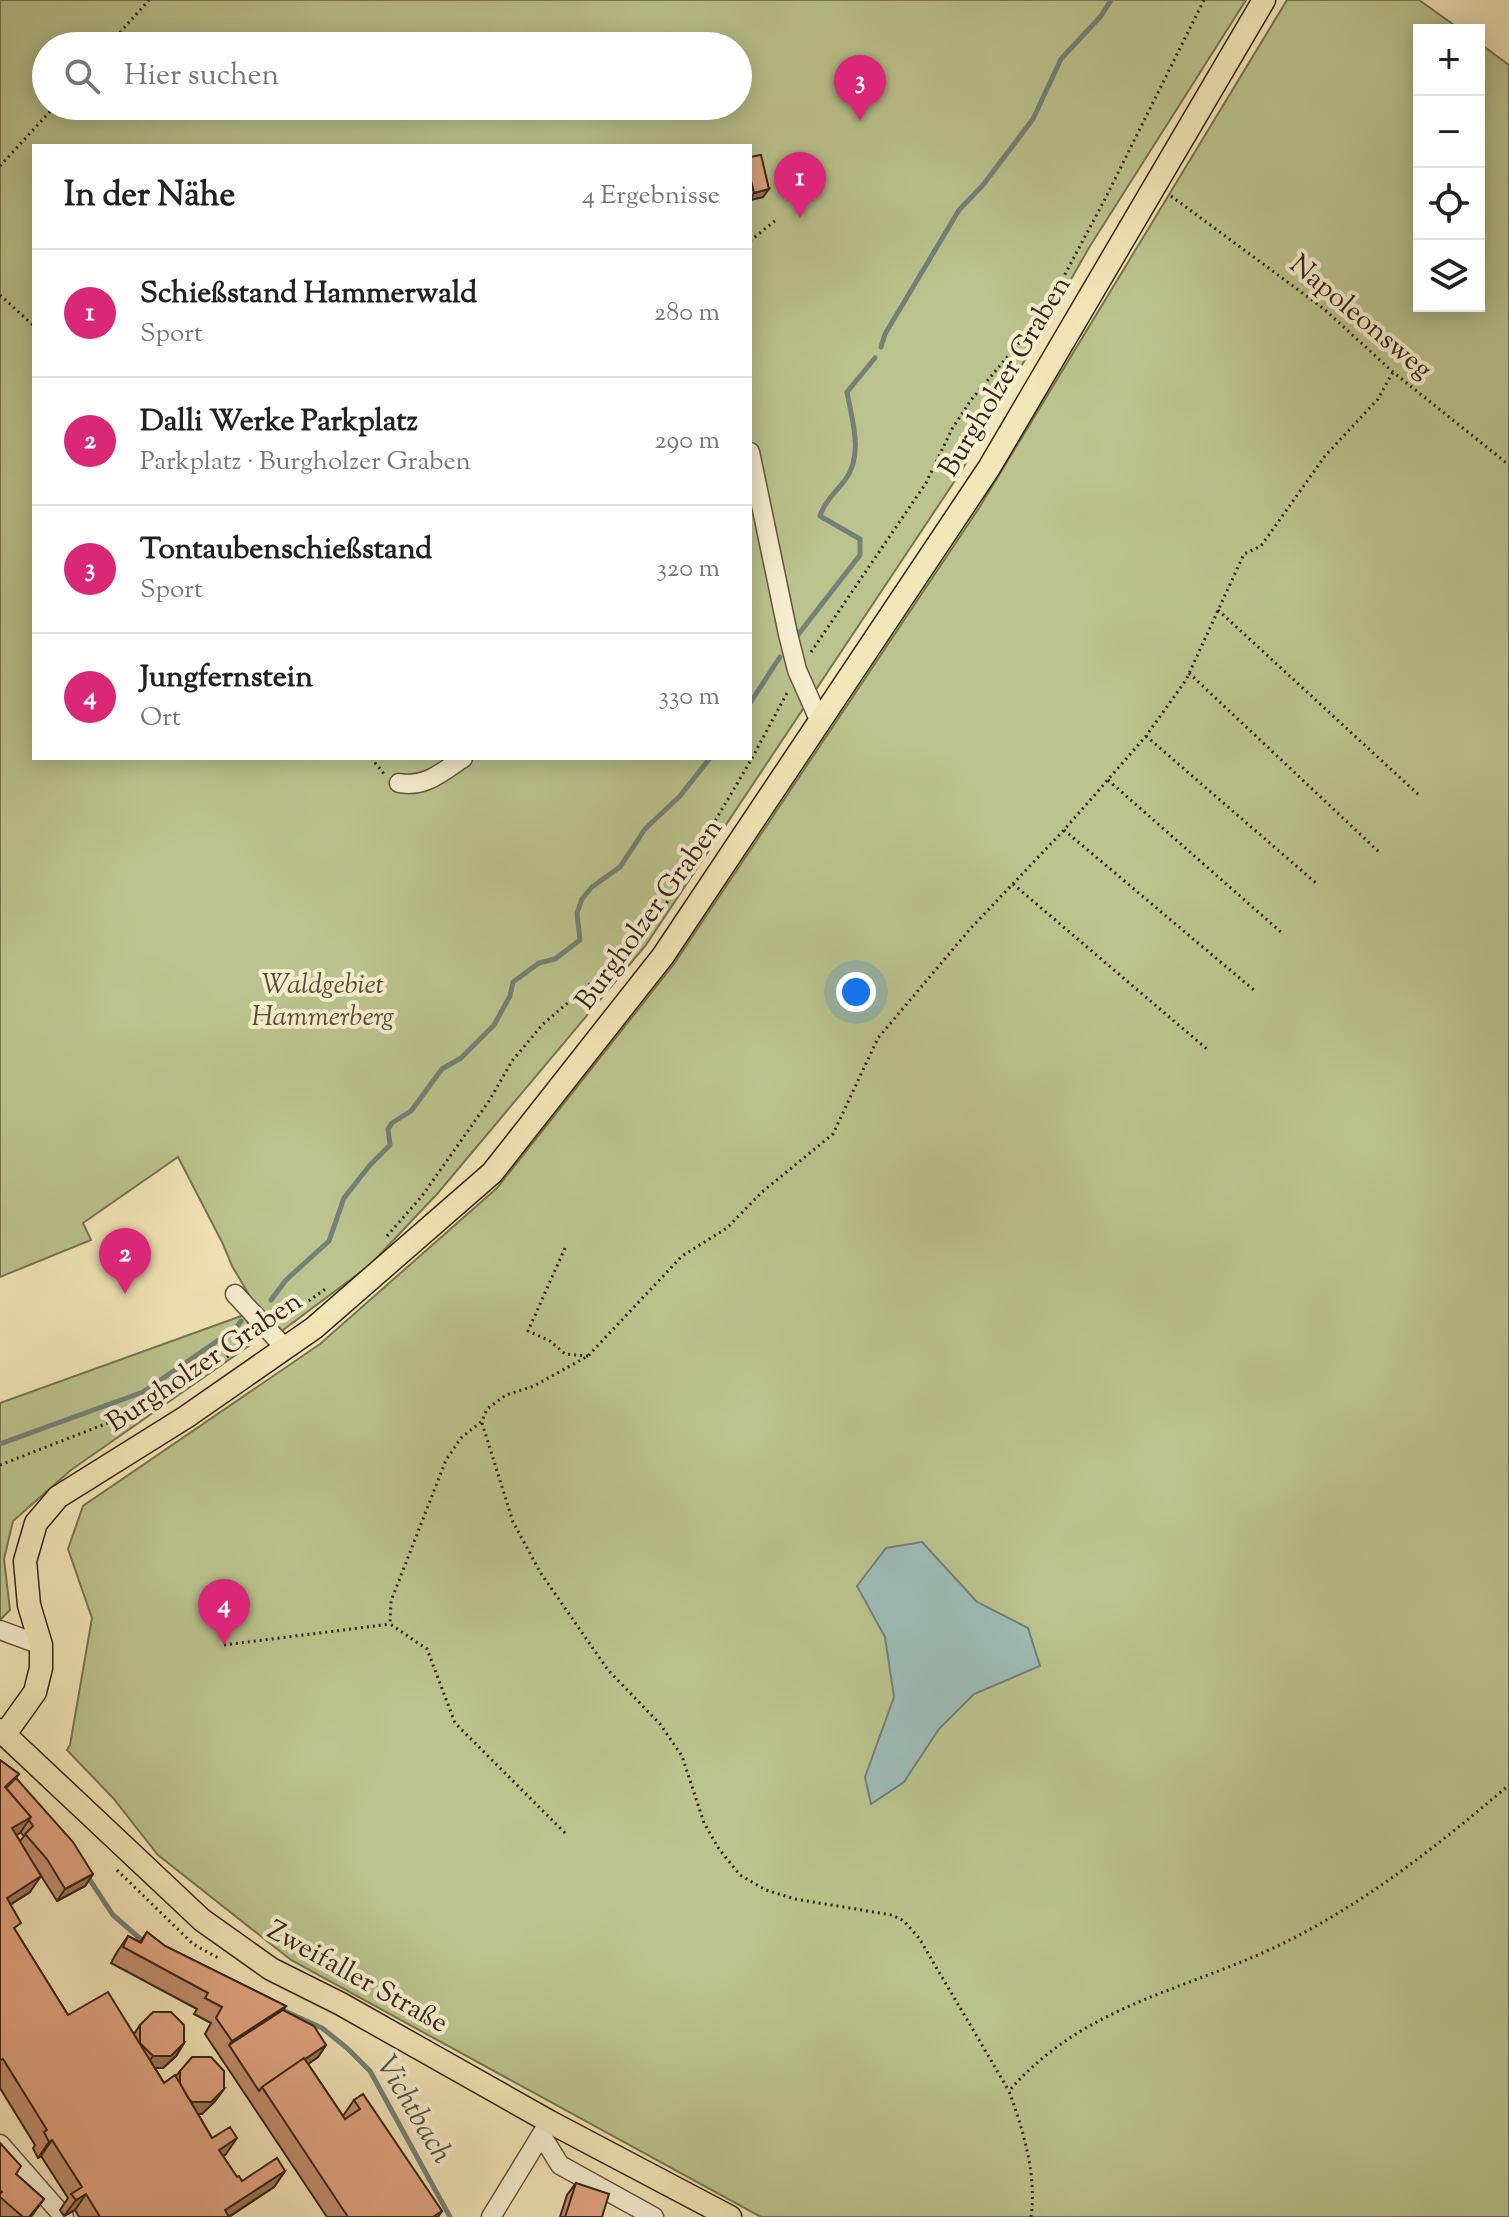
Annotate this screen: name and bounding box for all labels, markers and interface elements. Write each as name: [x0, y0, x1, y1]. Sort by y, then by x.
map controls: [1413, 24, 1485, 312]
button: +: [1413, 24, 1485, 96]
search box: [32, 32, 752, 120]
icon: search: [60, 54, 104, 98]
text: Hier suchen: [124, 55, 279, 98]
pin: 3: [834, 55, 886, 121]
button: −: [1413, 96, 1485, 168]
pin: 1: [774, 152, 826, 218]
button: locate: [1413, 168, 1485, 240]
text: In der Nähe: [64, 172, 235, 221]
text: 4 Ergebnisse: [582, 178, 720, 215]
button: layers: [1413, 240, 1485, 312]
street label: Napoleonsweg: [1280, 246, 1440, 390]
street label: Burgholzer Graben: [930, 269, 1082, 485]
text: Schießstand Hammerwald: [140, 273, 477, 316]
text: 1: [86, 295, 94, 332]
text: 280 m: [654, 295, 720, 332]
text: Sport: [140, 316, 203, 353]
text: Dalli Werke Parkplatz: [140, 401, 418, 444]
text: 2: [84, 423, 96, 460]
text: 290 m: [654, 423, 720, 460]
text: Parkplatz · Burgholzer Graben: [140, 444, 471, 481]
text: Tontaubenschießstand: [140, 529, 432, 572]
text: 3: [85, 551, 95, 588]
text: 320 m: [657, 551, 720, 588]
text: Sport: [140, 572, 203, 609]
text: Jungfernstein: [140, 657, 313, 700]
text: 4: [83, 679, 97, 716]
text: 330 m: [658, 679, 720, 716]
text: Ort: [140, 700, 181, 737]
street label: Burgholzer Graben: [567, 811, 733, 1019]
park label: Waldgebiet Hammerberg: [251, 966, 395, 1038]
your location: [836, 972, 876, 1012]
pin: 2: [99, 1228, 151, 1294]
street label: Burgholzer Graben: [99, 1283, 311, 1443]
pin: 4: [198, 1579, 250, 1645]
street label: Zweifaller Straße: [259, 1912, 455, 2044]
water label: Vichtbach: [364, 2048, 462, 2173]

